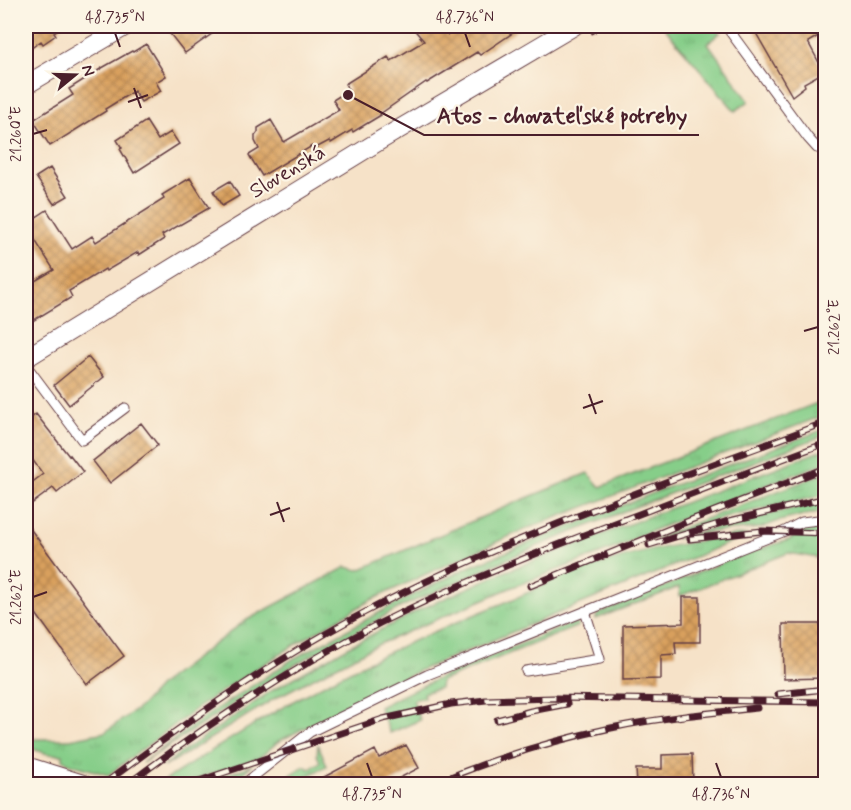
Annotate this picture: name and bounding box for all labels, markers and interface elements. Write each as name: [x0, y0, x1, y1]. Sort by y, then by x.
text: 48.735°N: [85, 8, 145, 28]
text: 48.736°N: [436, 8, 494, 28]
north arrow: [45, 45, 105, 105]
text: N: [76, 62, 99, 79]
callout: Atos - chovateľské potreby: [424, 95, 699, 135]
text: Atos - chovateľské potreby: [437, 103, 687, 131]
text: 21.260°E: [7, 106, 27, 162]
street label: Slovenská: [244, 138, 331, 205]
text: 21.262°E: [825, 299, 845, 355]
text: 21.262°E: [7, 569, 27, 625]
text: 48.735°N: [342, 785, 402, 805]
text: 48.736°N: [692, 785, 750, 805]

